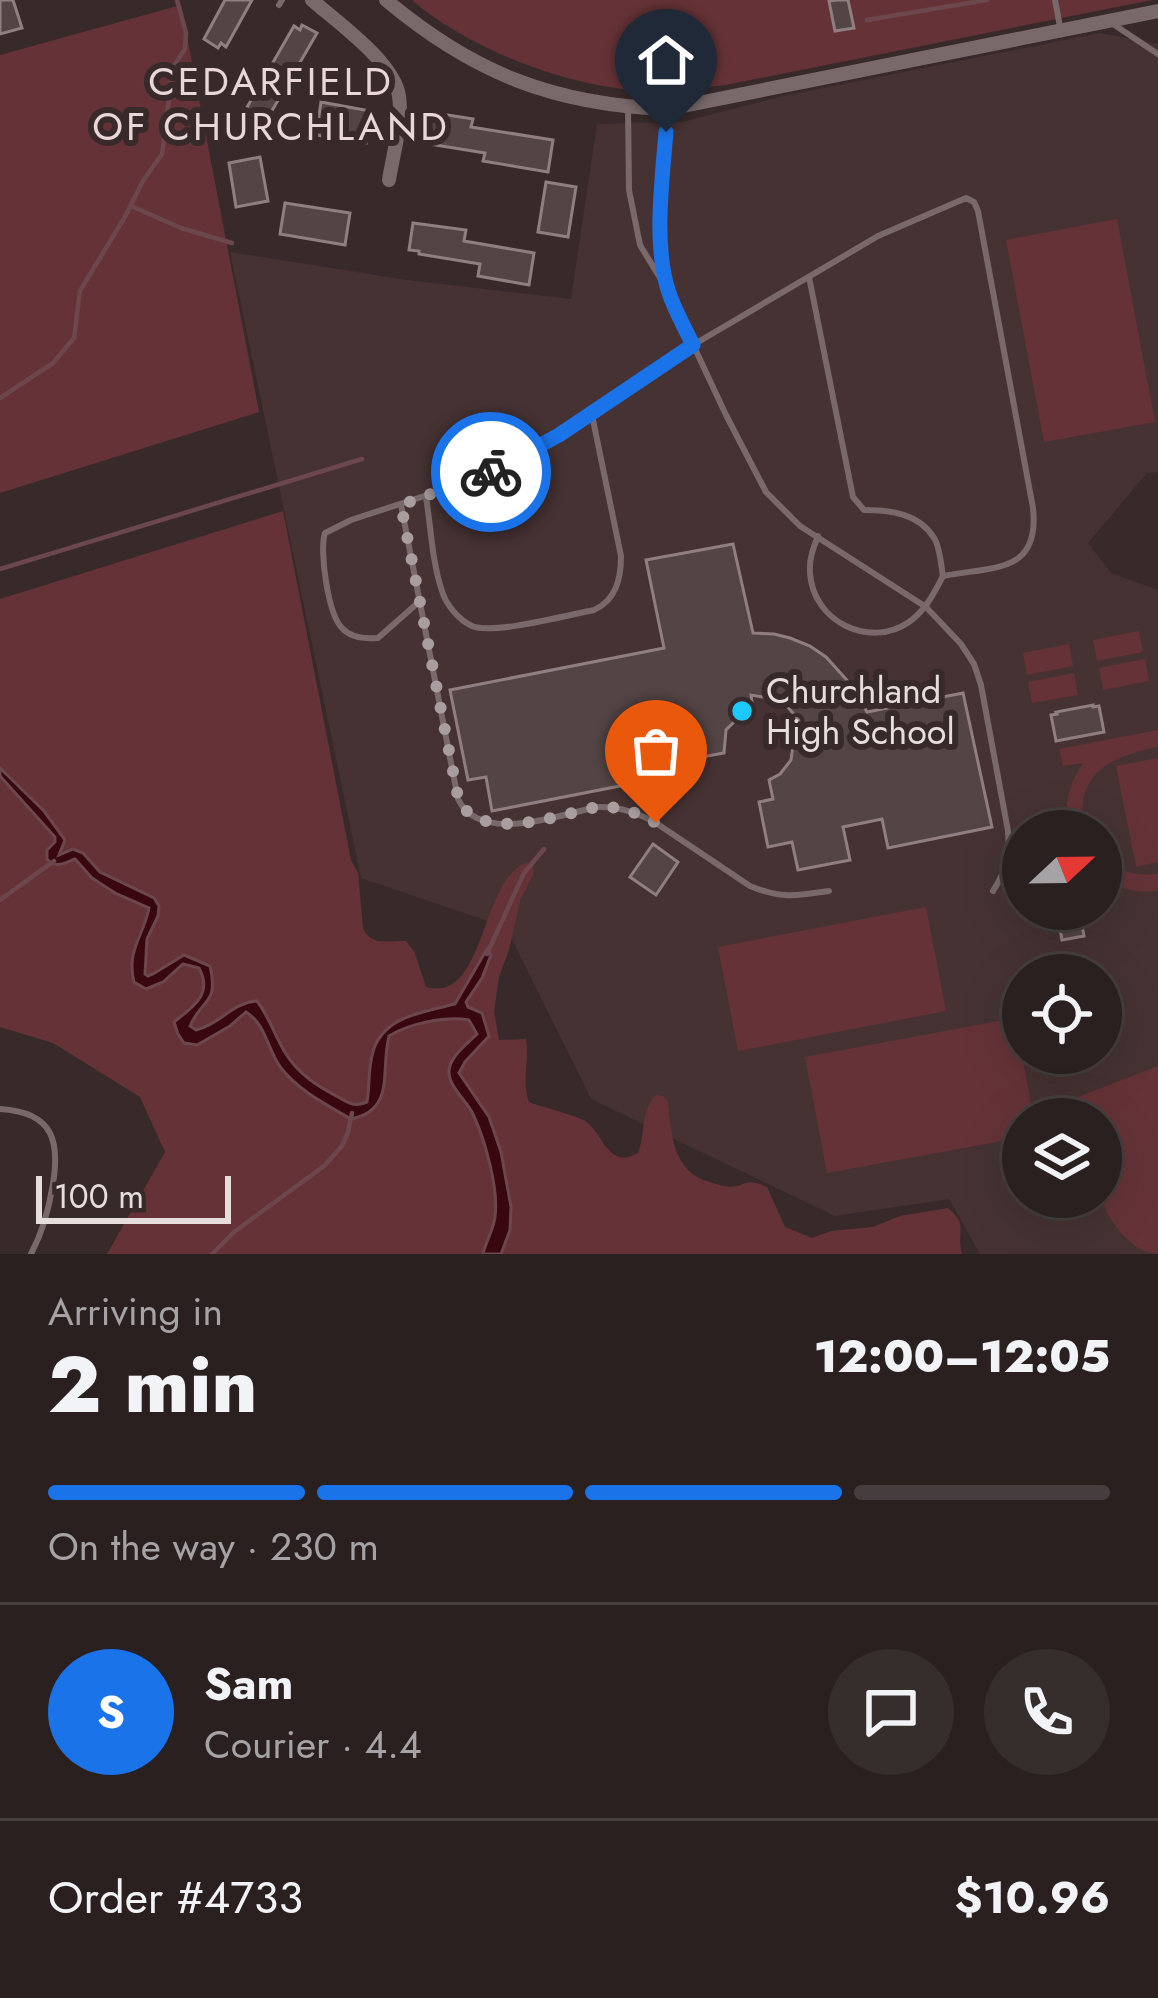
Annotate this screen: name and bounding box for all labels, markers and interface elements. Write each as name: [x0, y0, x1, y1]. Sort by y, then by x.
pin: [615, 9, 717, 132]
icon: home: [633, 27, 699, 93]
district label: CEDARFIELD OF CHURCHLAND: [92, 53, 450, 155]
courier: [431, 412, 551, 532]
icon: bike: [458, 439, 524, 505]
place label: Churchland High School: [766, 664, 955, 757]
marker: Churchland High School: [729, 698, 755, 724]
pin: [605, 700, 707, 823]
icon: bag: [623, 718, 689, 784]
north arrow: [1002, 810, 1122, 930]
map controls: [1002, 810, 1122, 1218]
button: locate: [1002, 954, 1122, 1074]
button: layers: [1002, 1098, 1122, 1218]
scale bar: [36, 1170, 231, 1223]
text: 100 m: [54, 1173, 144, 1220]
text: Arriving in: [48, 1283, 223, 1340]
text: 12:00–12:05: [814, 1324, 1110, 1389]
text: 2 min: [48, 1329, 257, 1441]
text: On the way · 230 m: [48, 1518, 379, 1575]
button: chat: [828, 1649, 954, 1775]
button: phone: [984, 1649, 1110, 1775]
text: Sam: [204, 1651, 293, 1716]
text: S: [97, 1679, 125, 1744]
text: Courier · 4.4: [204, 1716, 422, 1773]
text: Order #4733: [48, 1865, 303, 1930]
text: $10.96: [955, 1865, 1110, 1930]

